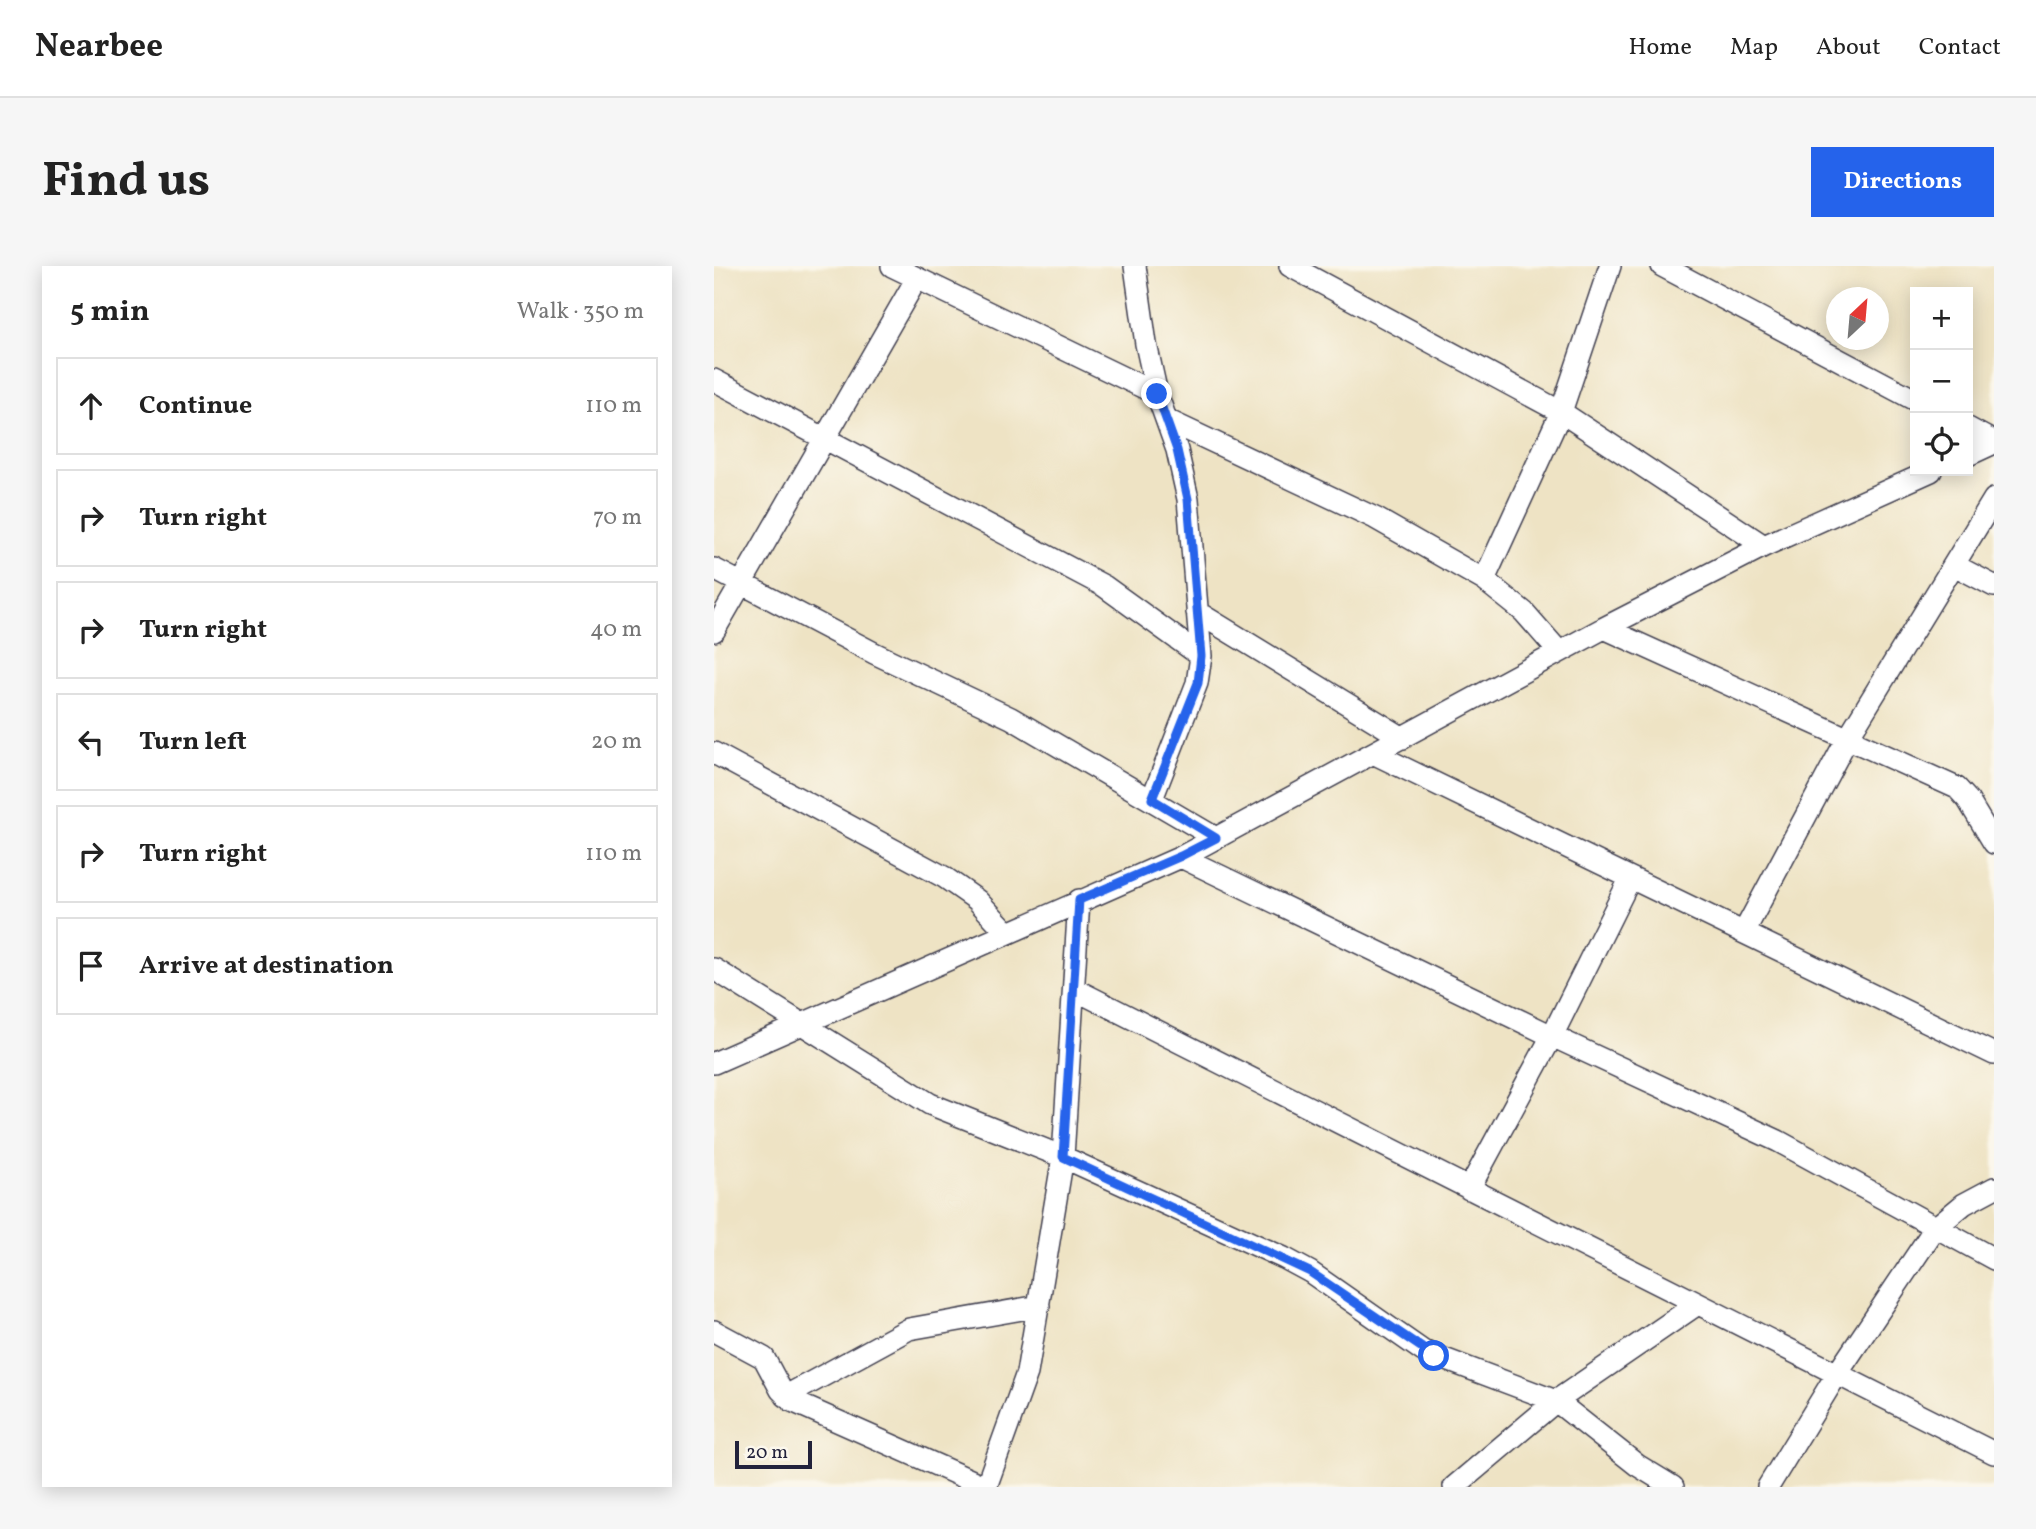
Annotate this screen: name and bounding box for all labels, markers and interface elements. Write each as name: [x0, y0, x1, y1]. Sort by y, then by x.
text: Nearbee: [35, 25, 163, 71]
text: Home: [1628, 31, 1692, 65]
text: Map: [1730, 31, 1778, 65]
text: About: [1816, 31, 1881, 65]
text: Contact: [1919, 31, 2001, 65]
button: Directions: [1811, 147, 1994, 217]
text: Find us: [42, 148, 210, 217]
north arrow: [1826, 287, 1889, 350]
map controls: [1910, 287, 1973, 476]
button: +: [1910, 287, 1973, 350]
text: 5 min: [70, 291, 150, 333]
text: Walk · 350 m: [517, 296, 644, 328]
button: −: [1910, 350, 1973, 413]
route end: [1141, 378, 1172, 409]
icon: ahead: [72, 387, 110, 425]
text: Continue: [139, 388, 252, 424]
text: 110 m: [585, 390, 642, 422]
button: locate: [1910, 413, 1973, 476]
icon: right: [72, 499, 110, 537]
text: Turn right: [139, 500, 267, 536]
text: 70 m: [593, 502, 642, 534]
icon: right: [72, 611, 110, 649]
text: Turn right: [139, 612, 267, 648]
text: 40 m: [590, 614, 642, 646]
icon: left: [72, 723, 110, 761]
text: Turn left: [139, 724, 247, 760]
text: 20 m: [591, 726, 642, 758]
icon: right: [72, 835, 110, 873]
text: Turn right: [139, 836, 267, 872]
text: 110 m: [585, 838, 642, 870]
icon: arrive: [72, 947, 110, 985]
text: Arrive at destination: [139, 948, 394, 984]
route start: [1418, 1340, 1449, 1371]
scale bar: [735, 1438, 812, 1470]
text: 20 m: [746, 1440, 788, 1466]

